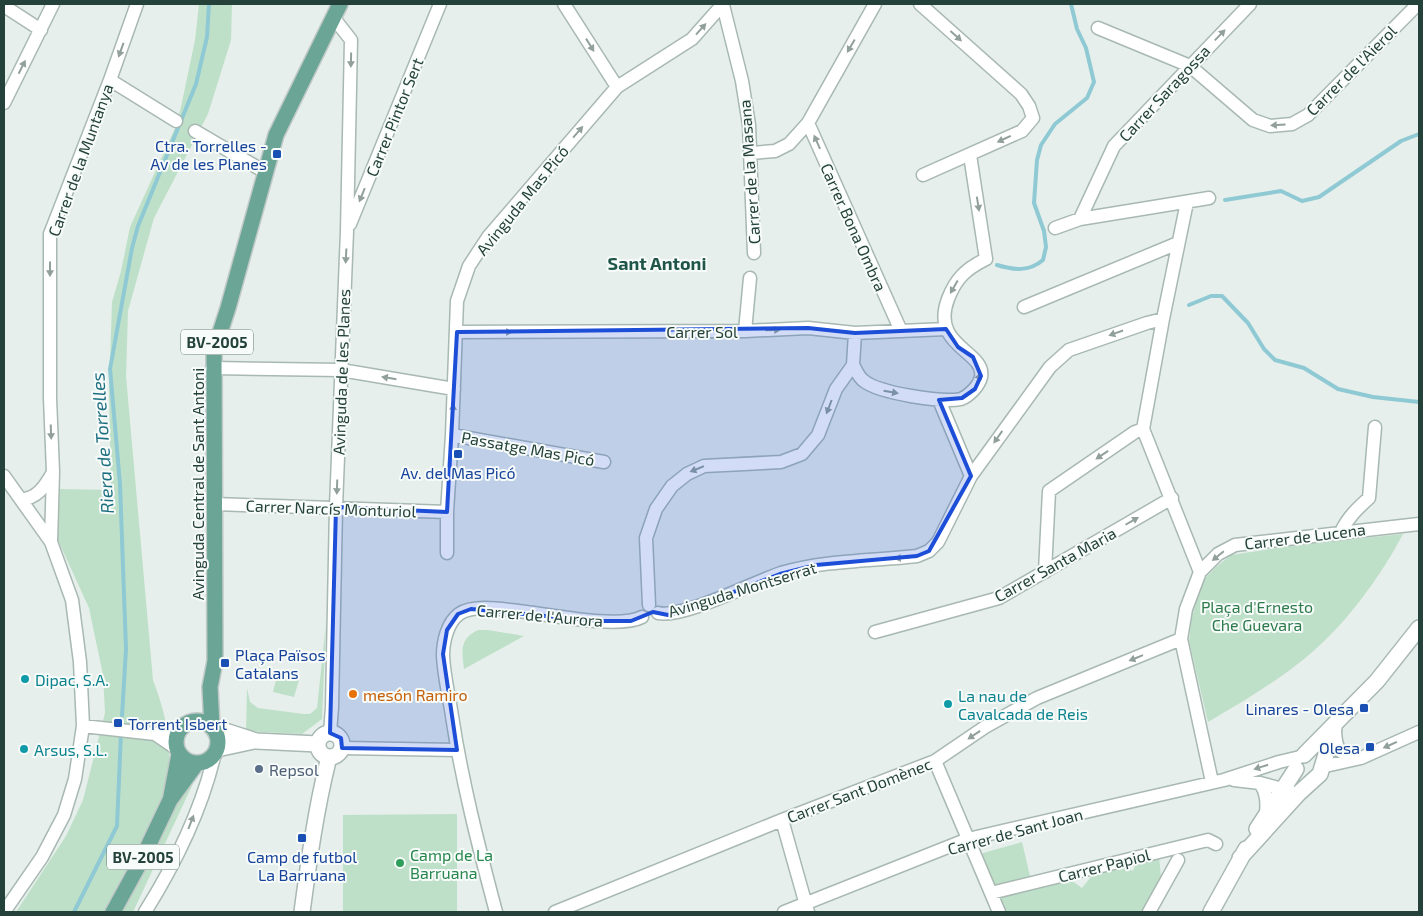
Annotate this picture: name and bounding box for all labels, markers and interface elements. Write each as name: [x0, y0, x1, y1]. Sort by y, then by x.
street label: Carrer de l'Aierol: [1302, 21, 1400, 119]
one-way arrow: [695, 23, 707, 35]
one-way arrow: [1214, 29, 1226, 41]
one-way arrow: [949, 30, 961, 42]
one-way arrow: [585, 38, 595, 52]
one-way arrow: [847, 39, 855, 54]
street label: Carrer Saragossa: [1115, 41, 1213, 145]
one-way arrow: [116, 42, 124, 57]
one-way arrow: [346, 52, 354, 68]
street label: Carrer Pintor Sert: [362, 55, 426, 179]
one-way arrow: [18, 60, 26, 74]
street label: Carrer de la Muntanya: [44, 81, 116, 239]
street label: Carrer de la Masana: [734, 99, 764, 245]
one-way arrow: [1269, 121, 1285, 129]
one-way arrow: [572, 127, 584, 139]
one-way arrow: [812, 135, 821, 150]
place label: Ctra. Torrelles - Av de les Planes: [150, 136, 267, 173]
one-way arrow: [997, 136, 1011, 144]
street label: Avinguda Mas Picó: [472, 141, 572, 259]
marker: Ctra. Torrelles - Av de les Planes: [271, 148, 283, 160]
street label: Carrer Bona Ombra: [817, 160, 891, 294]
one-way arrow: [358, 188, 366, 203]
one-way arrow: [974, 196, 982, 212]
one-way arrow: [342, 248, 350, 264]
district label: Sant Antoni: [608, 252, 706, 274]
one-way arrow: [46, 261, 54, 277]
one-way arrow: [950, 280, 958, 295]
street label: Avinguda de les Planes: [329, 289, 353, 455]
street label: Carrer Sol: [666, 322, 738, 341]
one-way arrow: [765, 325, 781, 333]
one-way arrow: [498, 328, 514, 336]
one-way arrow: [1108, 329, 1123, 337]
road number: BV-2005: [181, 330, 253, 354]
street label: Avinguda Central de Sant Antoni: [188, 368, 207, 600]
water label: Riera de Torrelles: [86, 372, 118, 514]
one-way arrow: [974, 372, 982, 387]
one-way arrow: [381, 374, 397, 382]
one-way arrow: [883, 388, 899, 396]
one-way arrow: [825, 400, 833, 415]
one-way arrow: [450, 403, 458, 419]
one-way arrow: [48, 424, 56, 440]
street label: Passatge Mas Picó: [460, 427, 596, 469]
one-way arrow: [993, 430, 1003, 444]
marker: Av. del Mas Picó: [452, 448, 464, 460]
one-way arrow: [1095, 450, 1109, 460]
place label: Av. del Mas Picó: [400, 463, 516, 482]
one-way arrow: [690, 466, 704, 474]
one-way arrow: [332, 479, 340, 495]
street label: Carrer Narcís Monturiol: [246, 496, 417, 520]
one-way arrow: [1126, 517, 1139, 526]
street label: Carrer de Lucena: [1243, 519, 1367, 553]
street label: Carrer Santa Maria: [991, 523, 1119, 605]
one-way arrow: [1211, 550, 1224, 561]
one-way arrow: [894, 554, 910, 562]
street label: Avinguda Montserrat: [666, 557, 818, 621]
park label: Plaça d'Ernesto Che Guevara: [1201, 597, 1313, 634]
street label: Carrer de l'Aurora: [476, 600, 604, 630]
place label: Plaça Països Catalans: [235, 645, 326, 682]
one-way arrow: [1129, 654, 1143, 662]
marker: Plaça Països Catalans: [219, 657, 231, 669]
place label: Dipac, S.A.: [35, 670, 109, 689]
marker: Dipac, S.A.: [19, 673, 31, 685]
place label: mesón Ramiro: [363, 685, 468, 704]
place label: La nau de Cavalcada de Reis: [958, 686, 1088, 723]
marker: mesón Ramiro: [347, 688, 359, 700]
marker: La nau de Cavalcada de Reis: [942, 698, 954, 710]
place label: Linares - Olesa: [1246, 699, 1354, 718]
marker: Linares - Olesa: [1358, 702, 1370, 714]
place label: Torrent Isbert: [128, 714, 227, 733]
marker: Torrent Isbert: [112, 717, 124, 729]
one-way arrow: [967, 730, 981, 740]
place label: Olesa: [1319, 738, 1360, 757]
place label: Arsus, S.L.: [34, 740, 108, 759]
marker: Olesa: [1364, 741, 1376, 753]
one-way arrow: [1383, 741, 1397, 749]
marker: Arsus, S.L.: [18, 743, 30, 755]
street label: Carrer Sant Domènec: [784, 754, 934, 826]
place label: Repsol: [269, 760, 319, 779]
marker: Repsol: [253, 763, 265, 775]
one-way arrow: [1254, 764, 1269, 772]
street label: Carrer de Sant Joan: [945, 804, 1085, 858]
one-way arrow: [187, 814, 195, 829]
marker: Camp de futbol La Barruana: [296, 832, 308, 844]
road number: BV-2005: [107, 844, 179, 870]
street label: Carrer Papiol: [1056, 844, 1152, 886]
place label: Camp de La Barruana: [410, 845, 493, 882]
place label: Camp de futbol La Barruana: [247, 847, 357, 884]
marker: Camp de La Barruana: [394, 857, 406, 869]

